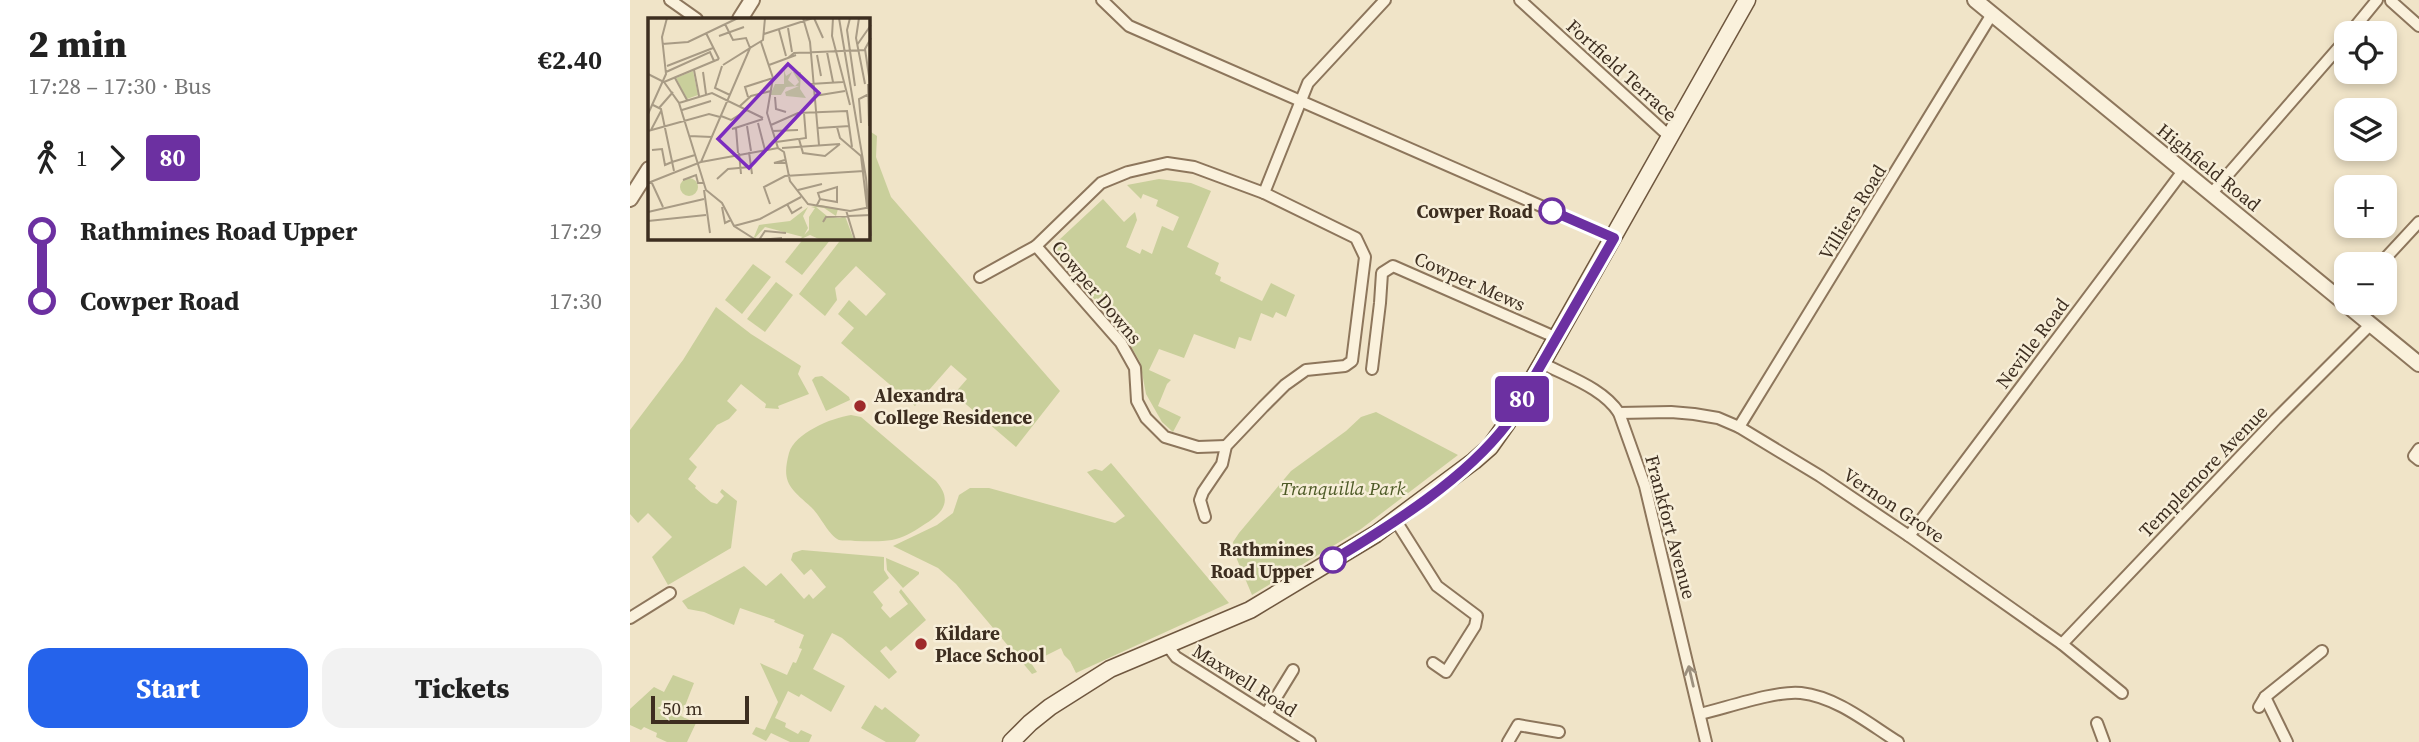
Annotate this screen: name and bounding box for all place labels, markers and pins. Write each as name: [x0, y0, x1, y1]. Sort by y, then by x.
place label: Cowper Road: [1416, 198, 1533, 224]
marker: Cowper Road: [1539, 198, 1565, 224]
place label: Alexandra College Residence: [874, 382, 1032, 430]
marker: Alexandra College Residence: [852, 398, 868, 414]
place label: Rathmines Road Upper: [1210, 536, 1314, 584]
marker: Rathmines Road Upper: [1320, 547, 1346, 573]
place label: Kildare Place School: [935, 620, 1045, 668]
marker: Kildare Place School: [913, 636, 929, 652]

